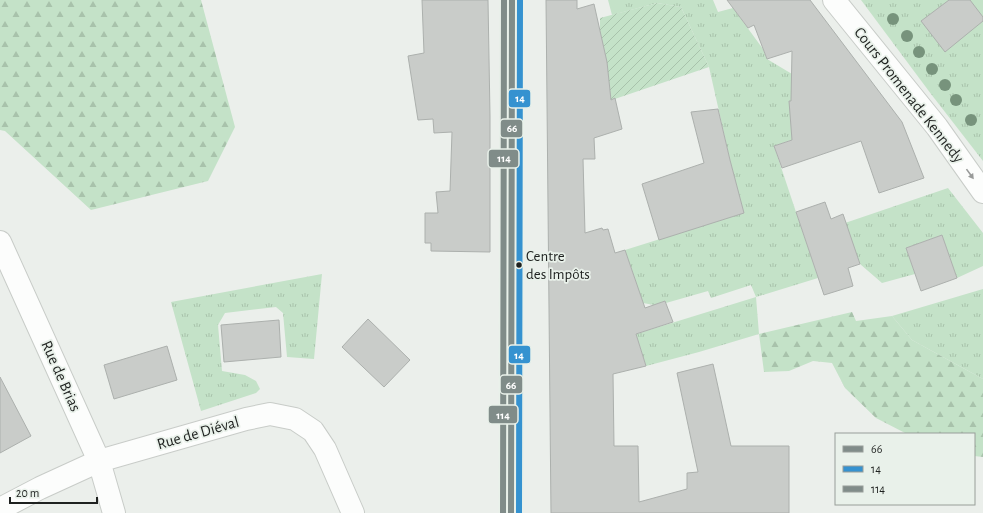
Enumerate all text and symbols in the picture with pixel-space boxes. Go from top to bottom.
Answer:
street label: Cours Promenade Kennedy [850,24,967,167]
line badge: 14 [508,89,531,108]
text: 14 [515,93,525,104]
line badge: 66 [500,119,523,138]
text: 66 [507,123,517,134]
line badge: 114 [488,149,519,168]
text: 114 [497,153,511,164]
one-way arrow [966,169,974,180]
place label: Centre des Impôts [526,249,590,282]
marker: Centre des Impôts [514,260,524,270]
street label: Rue de Brias [38,338,84,414]
line badge: 14 [508,345,531,364]
text: 14 [514,350,524,361]
line badge: 66 [500,375,523,394]
text: 66 [506,380,516,391]
line badge: 114 [488,405,518,424]
text: 114 [496,410,510,421]
street label: Rue de Diéval [155,414,241,452]
legend [835,433,975,505]
text: 66 [871,443,883,455]
text: 14 [871,463,881,475]
scale bar [10,479,97,505]
text: 114 [871,483,885,495]
text: 20 m [16,487,39,499]

